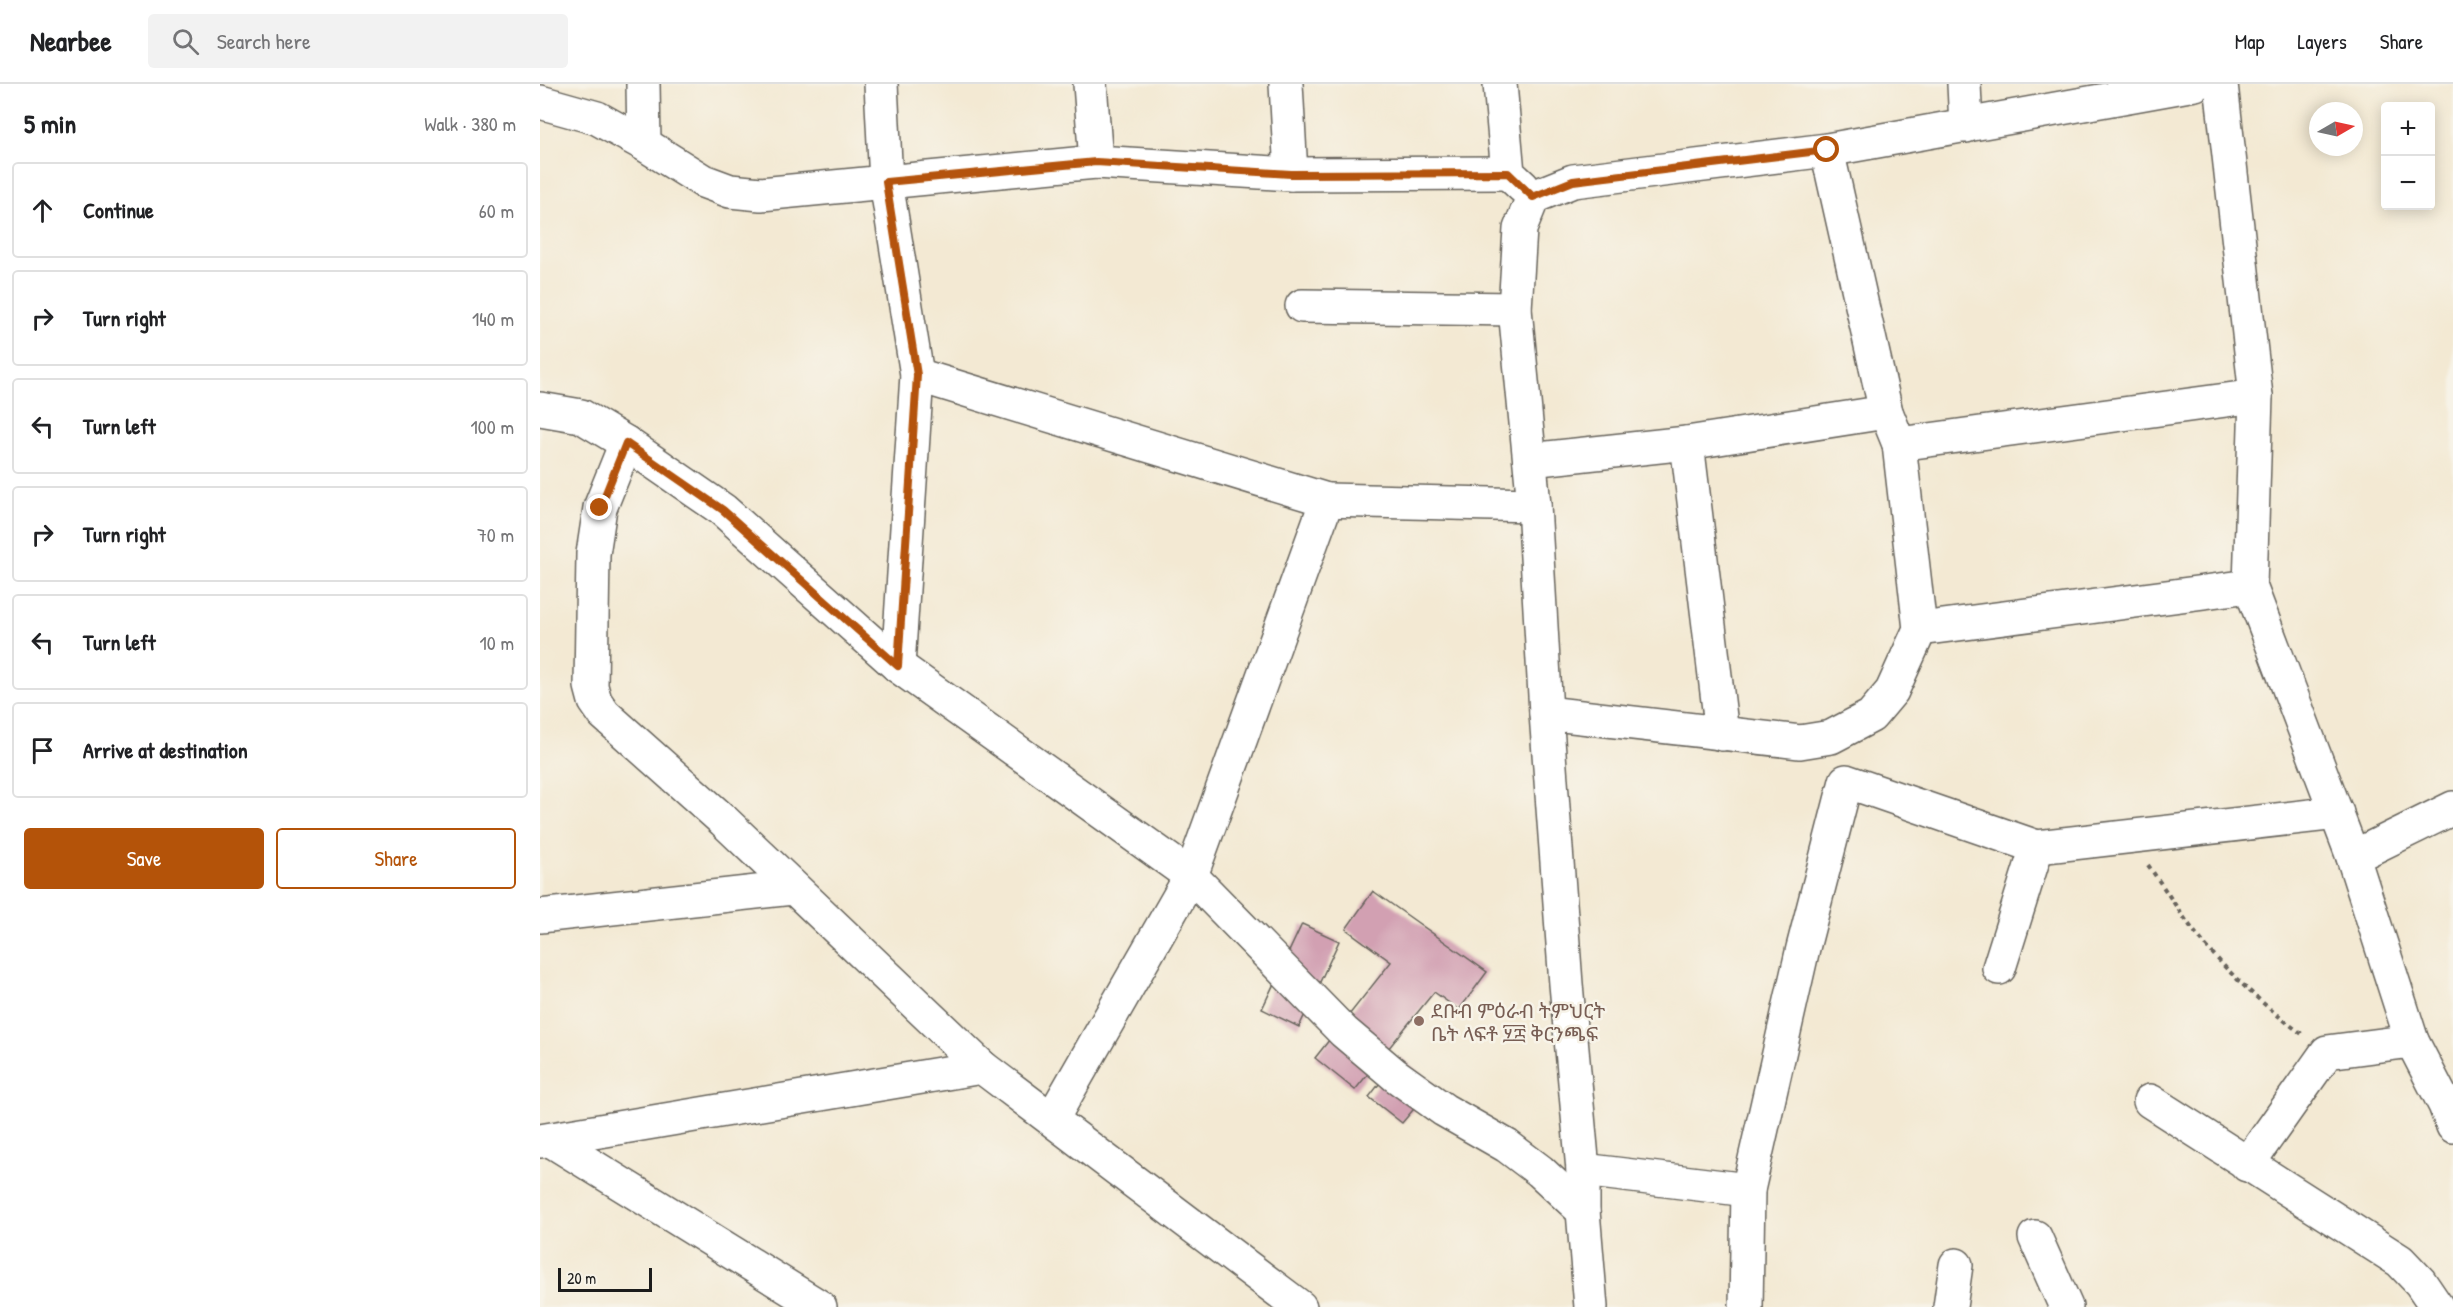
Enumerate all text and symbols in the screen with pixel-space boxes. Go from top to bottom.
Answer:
search box [148,14,568,68]
text: Nearbee [30,22,112,60]
icon: search [169,25,202,58]
text: Search here [217,26,311,56]
text: Map [2235,27,2264,56]
text: Layers [2297,27,2347,56]
text: Share [2380,27,2423,56]
north arrow [2309,102,2363,156]
map controls [2381,102,2435,210]
button: + [2381,102,2435,156]
text: 5 min [24,106,76,141]
text: Walk · 380 m [424,110,516,137]
route start [1813,136,1839,162]
button: − [2381,156,2435,210]
icon: ahead [26,194,59,227]
text: Continue [83,195,154,225]
text: 60 m [479,197,514,224]
icon: right [26,302,59,335]
text: Turn right [83,303,166,333]
text: 140 m [472,305,514,332]
icon: left [26,410,59,443]
text: Turn left [83,411,156,441]
text: 100 m [471,413,514,440]
route end [586,494,612,520]
icon: right [26,518,59,551]
text: Turn right [83,519,166,549]
text: 70 m [477,521,514,548]
icon: left [26,626,59,659]
text: Turn left [83,627,156,657]
text: 10 m [480,629,514,656]
icon: arrive [26,734,59,767]
text: Arrive at destination [83,735,248,765]
button: Save [24,828,264,889]
button: Share [276,828,516,889]
place label: ደቡብ ምዕራብ ትምህርት ቤት ላፍቶ ፶፰ ቅርንጫፍ [1431,997,1605,1047]
marker: ደቡብ ምዕራብ ትምህርት ቤት ላፍቶ ፶፰ ቅርንጫፍ [1412,1014,1426,1028]
scale bar [558,1265,652,1292]
text: 20 m [567,1267,596,1289]

